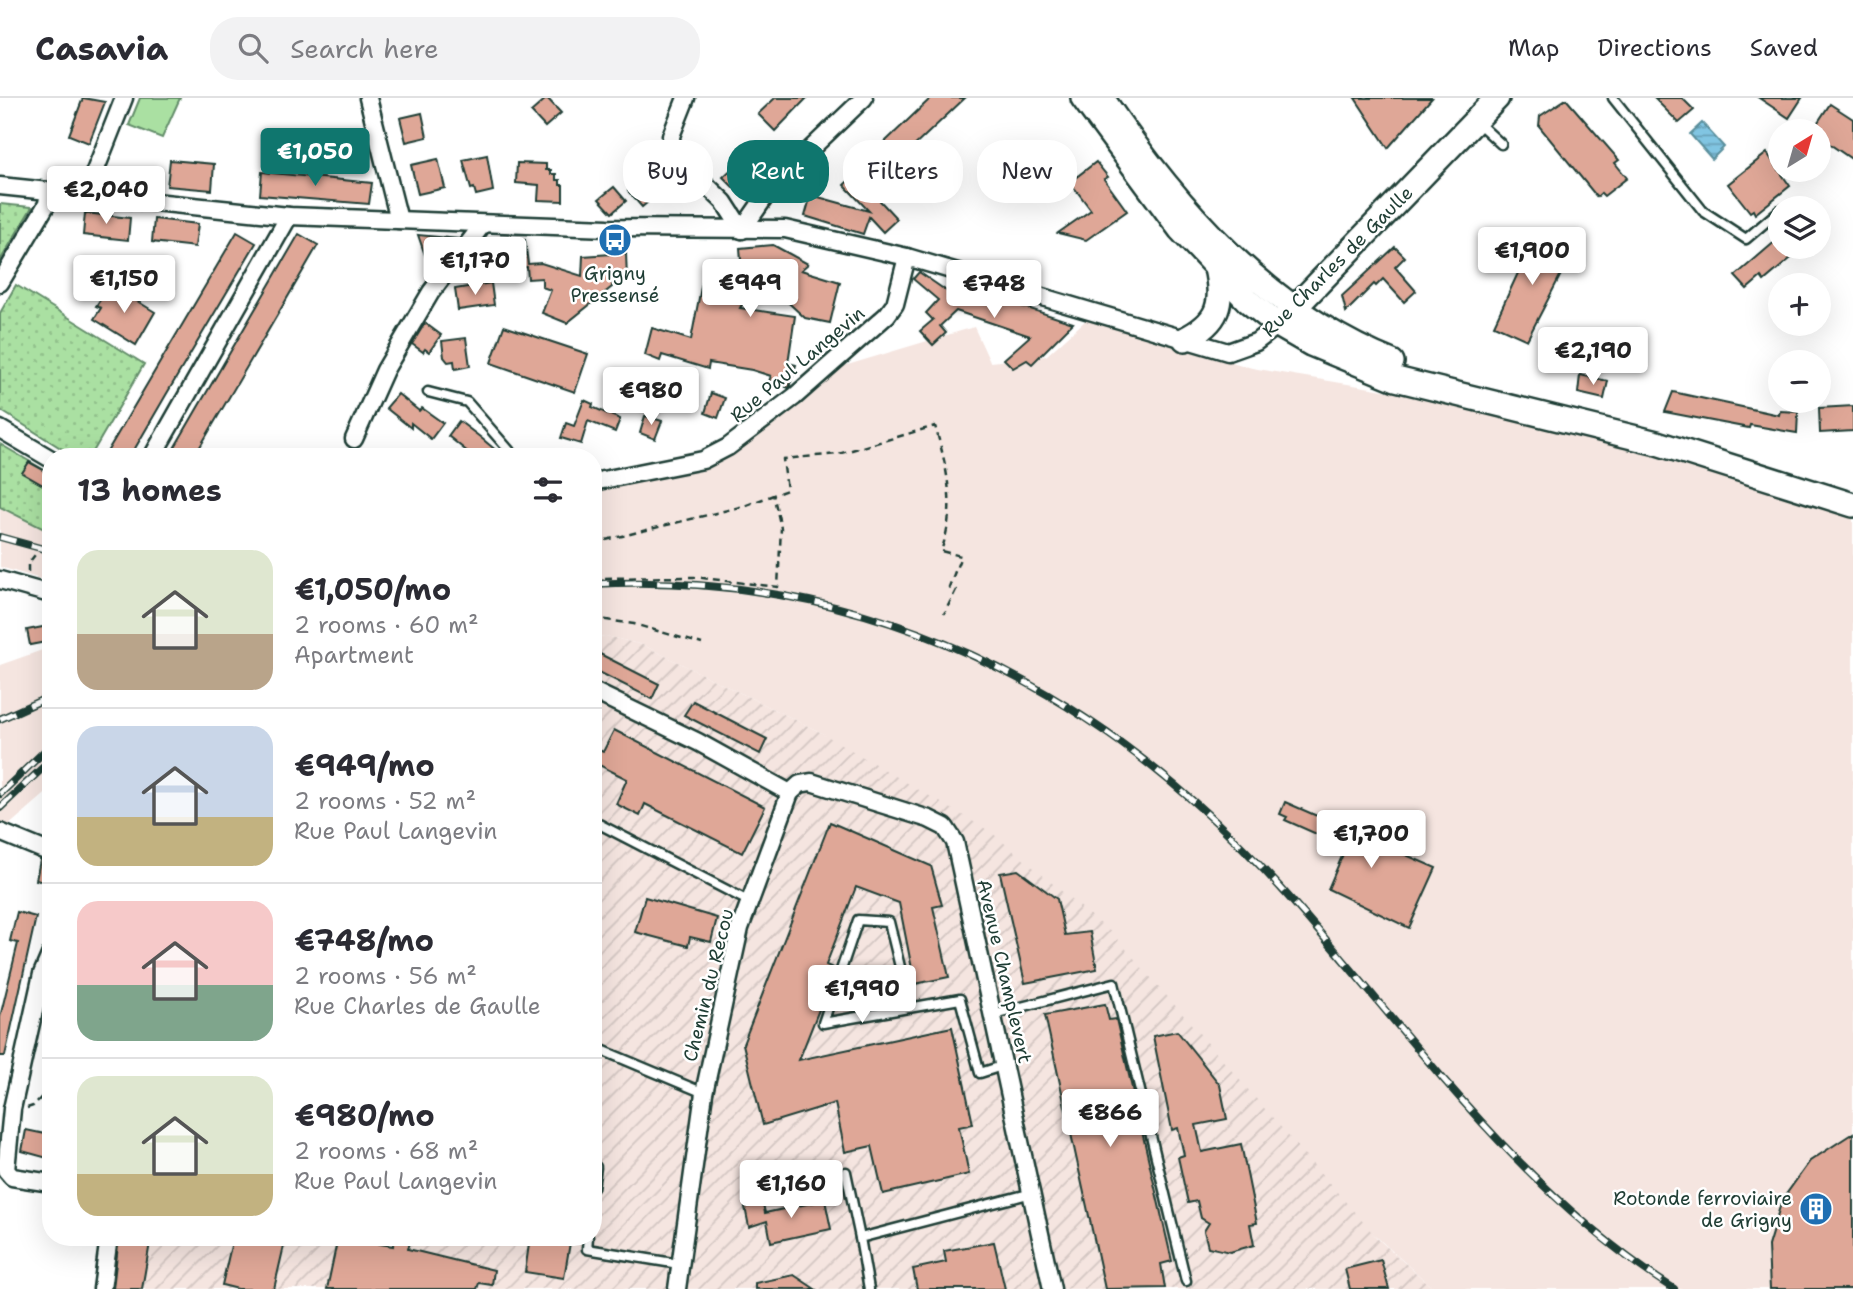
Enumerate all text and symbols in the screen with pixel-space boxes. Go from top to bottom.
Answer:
search box [210,17,700,80]
text: Casavia [35,26,168,71]
icon: search [234,29,272,67]
text: Search here [290,31,439,66]
text: Map [1508,32,1559,64]
text: Directions [1597,32,1712,64]
text: Saved [1750,32,1818,64]
north arrow [1768,119,1830,182]
map controls [1768,119,1831,413]
pin: €1,050 [258,129,372,188]
text: €1,050 [277,136,353,166]
chip: Buy [623,140,713,203]
chip: Rent [727,140,829,203]
chip: Filters [843,140,963,203]
chip: New [977,140,1077,203]
pin: €2,040 [49,166,163,226]
text: €2,040 [63,174,149,204]
street label: Rue Charles de Gaulle [1256,180,1418,342]
button: layers [1768,196,1831,259]
bus stop icon: Grigny Pressensé [596,221,634,259]
pin: €1,900 [1475,228,1589,287]
text: €1,900 [1494,235,1570,265]
pin: €1,170 [418,238,532,297]
text: €1,170 [440,245,510,275]
pin: €1,150 [67,256,181,315]
pin: €949 [709,260,791,319]
pin: €748 [953,260,1035,320]
place label: Grigny Pressensé [570,261,660,308]
text: €1,150 [89,263,159,293]
text: €949 [718,267,782,297]
text: €748 [962,268,1026,298]
button: + [1768,273,1831,336]
street label: Rue Paul Langevin [725,301,870,428]
pin: €2,190 [1536,328,1650,387]
text: €2,190 [1554,335,1632,365]
button: − [1768,350,1831,413]
pin: €980 [610,368,692,427]
text: €980 [619,375,683,405]
text: 13 homes [77,470,222,511]
icon: filters [529,471,567,509]
text: €1,050/mo [294,569,451,610]
icon: home [133,578,217,662]
text: 2 rooms · 60 m² [294,610,479,640]
text: Apartment [294,640,414,670]
text: €949/mo [294,745,435,786]
icon: home [133,754,217,838]
text: 2 rooms · 52 m² [294,786,476,816]
pin: €1,700 [1314,810,1428,870]
text: Rue Paul Langevin [294,816,497,846]
text: €1,700 [1333,818,1409,848]
street label: Avenue Champlevert [971,877,1038,1066]
street label: Chemin du Recou [677,906,740,1064]
text: €748/mo [294,920,434,961]
icon: home [133,929,217,1013]
text: 2 rooms · 56 m² [294,961,477,991]
pin: €1,990 [805,965,919,1025]
text: €1,990 [824,973,900,1003]
text: Rue Charles de Gaulle [294,991,541,1021]
pin: €866 [1069,1090,1151,1149]
text: €980/mo [294,1095,435,1136]
text: €866 [1078,1097,1142,1127]
icon: home [133,1104,217,1188]
text: 2 rooms · 68 m² [294,1136,478,1166]
pin: €1,160 [734,1160,848,1220]
text: Rue Paul Langevin [294,1166,497,1196]
text: €1,160 [756,1168,826,1198]
place label: Rotonde ferroviaire de Grigny [1613,1186,1792,1233]
building icon: Rotonde ferroviaire de Grigny [1797,1190,1835,1228]

